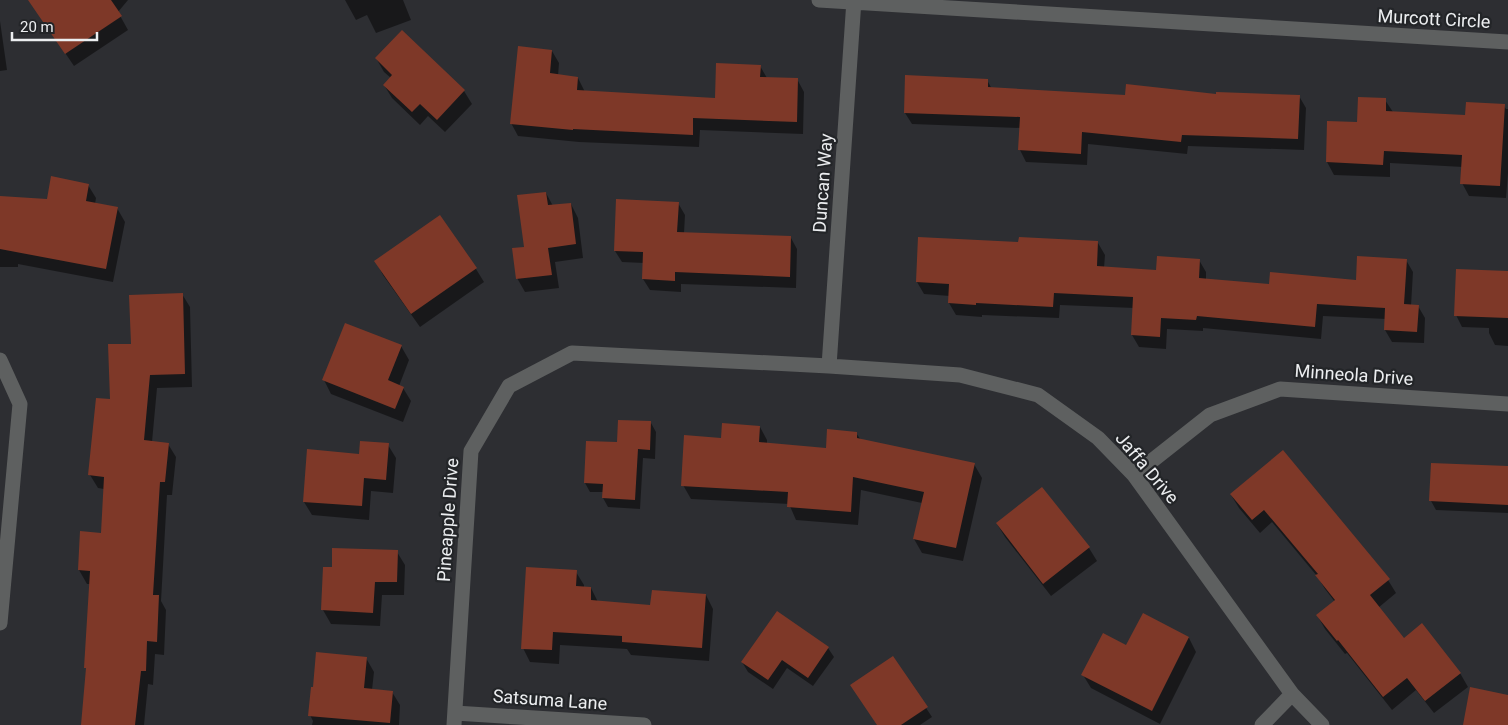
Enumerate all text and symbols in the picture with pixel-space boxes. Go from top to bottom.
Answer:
street label: Murcott Circle [1377,5,1491,32]
scale bar [12,10,98,42]
text: 20 m [20,18,54,36]
street label: Duncan Way [809,132,836,233]
street label: Minneola Drive [1294,360,1414,389]
street label: Jaffa Drive [1111,428,1183,508]
street label: Pineapple Drive [433,457,462,583]
street label: Satsuma Lane [492,685,608,714]

